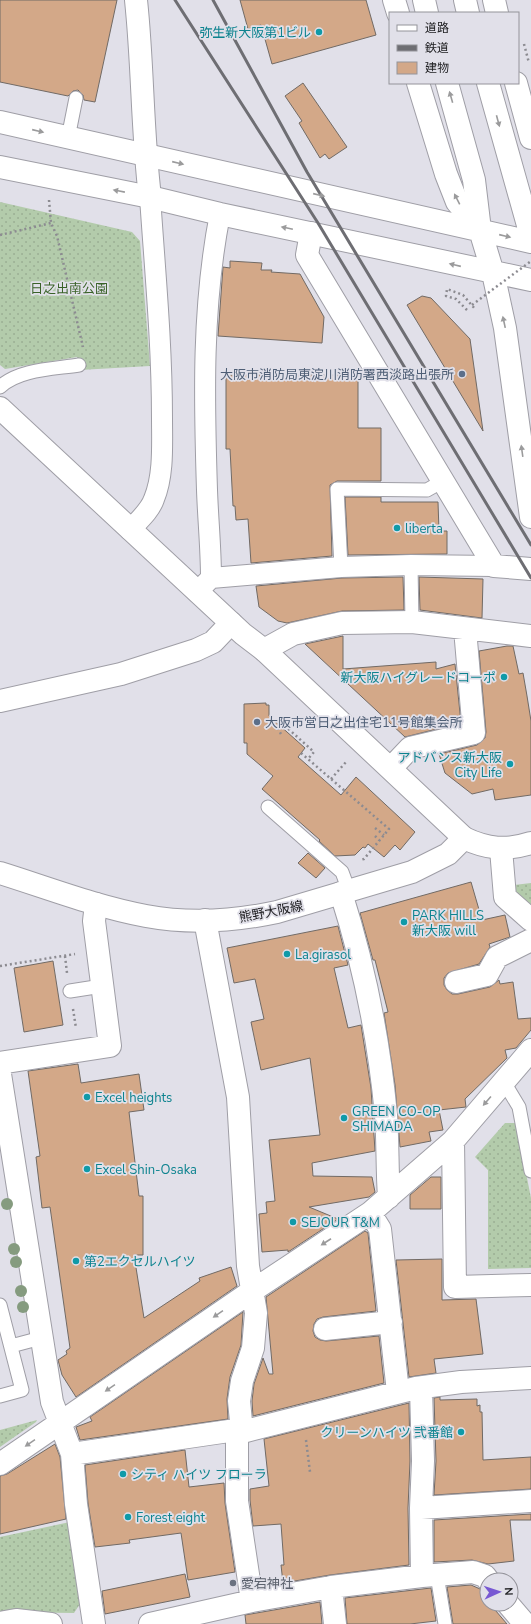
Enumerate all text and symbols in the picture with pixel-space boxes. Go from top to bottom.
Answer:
legend [389,12,519,84]
text: 道路 [425,20,449,36]
place label: 弥生新大阪第1ビル [199,24,311,42]
marker: 弥生新大阪第1ビル [314,27,324,37]
text: 鉄道 [425,40,449,56]
text: 建物 [425,60,449,76]
one-way arrow [448,90,454,102]
one-way arrow [495,115,501,127]
one-way arrow [32,128,44,134]
one-way arrow [172,161,184,167]
one-way arrow [113,188,125,194]
one-way arrow [313,193,325,199]
one-way arrow [453,193,460,205]
one-way arrow [281,225,293,231]
one-way arrow [499,234,512,240]
one-way arrow [449,262,461,268]
park label: 日之出南公園 [30,280,108,298]
one-way arrow [500,316,506,328]
place label: 大阪市消防局東淀川消防署西淡路出張所 [220,366,454,384]
marker: 大阪市消防局東淀川消防署西淡路出張所 [457,369,467,379]
one-way arrow [519,445,525,457]
place label: liberta [405,520,443,538]
marker: liberta [392,523,402,533]
place label: 新大阪ハイグレードコーポ [341,669,496,687]
marker: 新大阪ハイグレードコーポ [499,672,509,682]
place label: 大阪市営日之出住宅11号館集会所 [265,714,463,732]
marker: 大阪市営日之出住宅11号館集会所 [252,717,262,727]
place label: アドバンス新大阪 City Life [398,749,502,782]
marker: アドバンス新大阪 City Life [505,759,515,769]
street label: 熊野大阪線 [238,897,305,927]
place label: PARK HILLS 新大阪 will [412,907,484,940]
marker: PARK HILLS 新大阪 will [399,917,409,927]
place label: La.girasol [295,946,351,964]
marker: La.girasol [282,949,292,959]
place label: Excel heights [95,1089,172,1107]
marker: Excel heights [82,1092,92,1102]
one-way arrow [483,1096,492,1106]
place label: GREEN CO-OP SHIMADA [352,1103,440,1136]
marker: GREEN CO-OP SHIMADA [339,1113,349,1123]
place label: Excel Shin-Osaka [95,1161,197,1179]
marker: Excel Shin-Osaka [82,1164,92,1174]
place label: SEJOUR T&M [301,1214,380,1232]
marker: SEJOUR T&M [288,1217,298,1227]
one-way arrow [320,1238,331,1246]
place label: 第2エクセルハイツ [84,1253,196,1271]
marker: 第2エクセルハイツ [71,1256,81,1266]
one-way arrow [212,1310,223,1318]
one-way arrow [105,1384,116,1392]
place label: クリーンハイツ 弐番館 [321,1424,453,1442]
marker: クリーンハイツ 弐番館 [456,1427,466,1437]
one-way arrow [25,1439,35,1447]
place label: シティ ハイツ フローラ [131,1466,267,1484]
marker: シティ ハイツ フローラ [118,1469,128,1479]
place label: Forest eight [136,1509,206,1527]
marker: Forest eight [123,1512,133,1522]
north arrow [479,1572,519,1612]
place label: 愛宕神社 [241,1575,293,1593]
marker: 愛宕神社 [228,1578,238,1588]
text: N [501,1587,516,1596]

